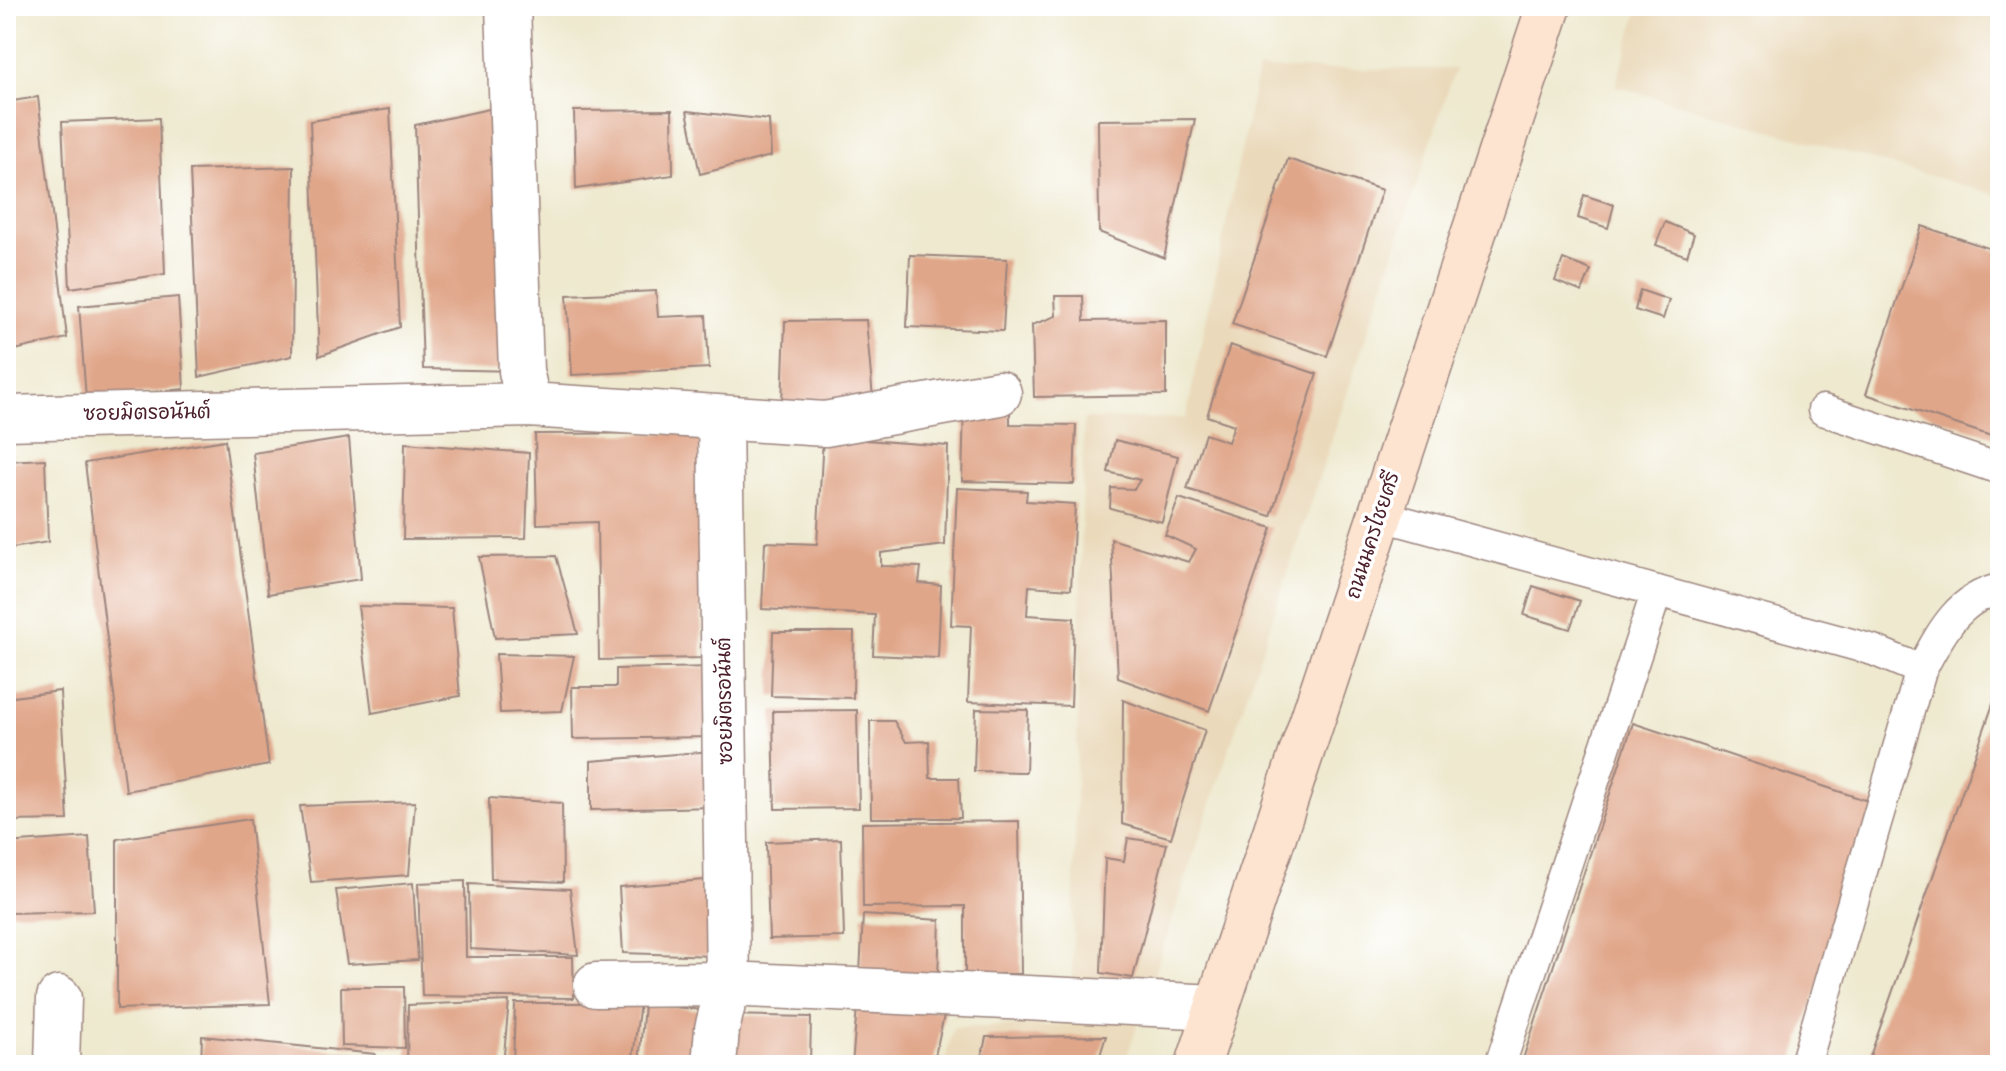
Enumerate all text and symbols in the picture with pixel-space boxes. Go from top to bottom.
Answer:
street label: ซอยมิตรอนันต์ [83,398,211,426]
street label: ถนนนครไชยศรี [1339,468,1405,602]
street label: ซอยมิตรอนันต์ [710,637,738,765]

